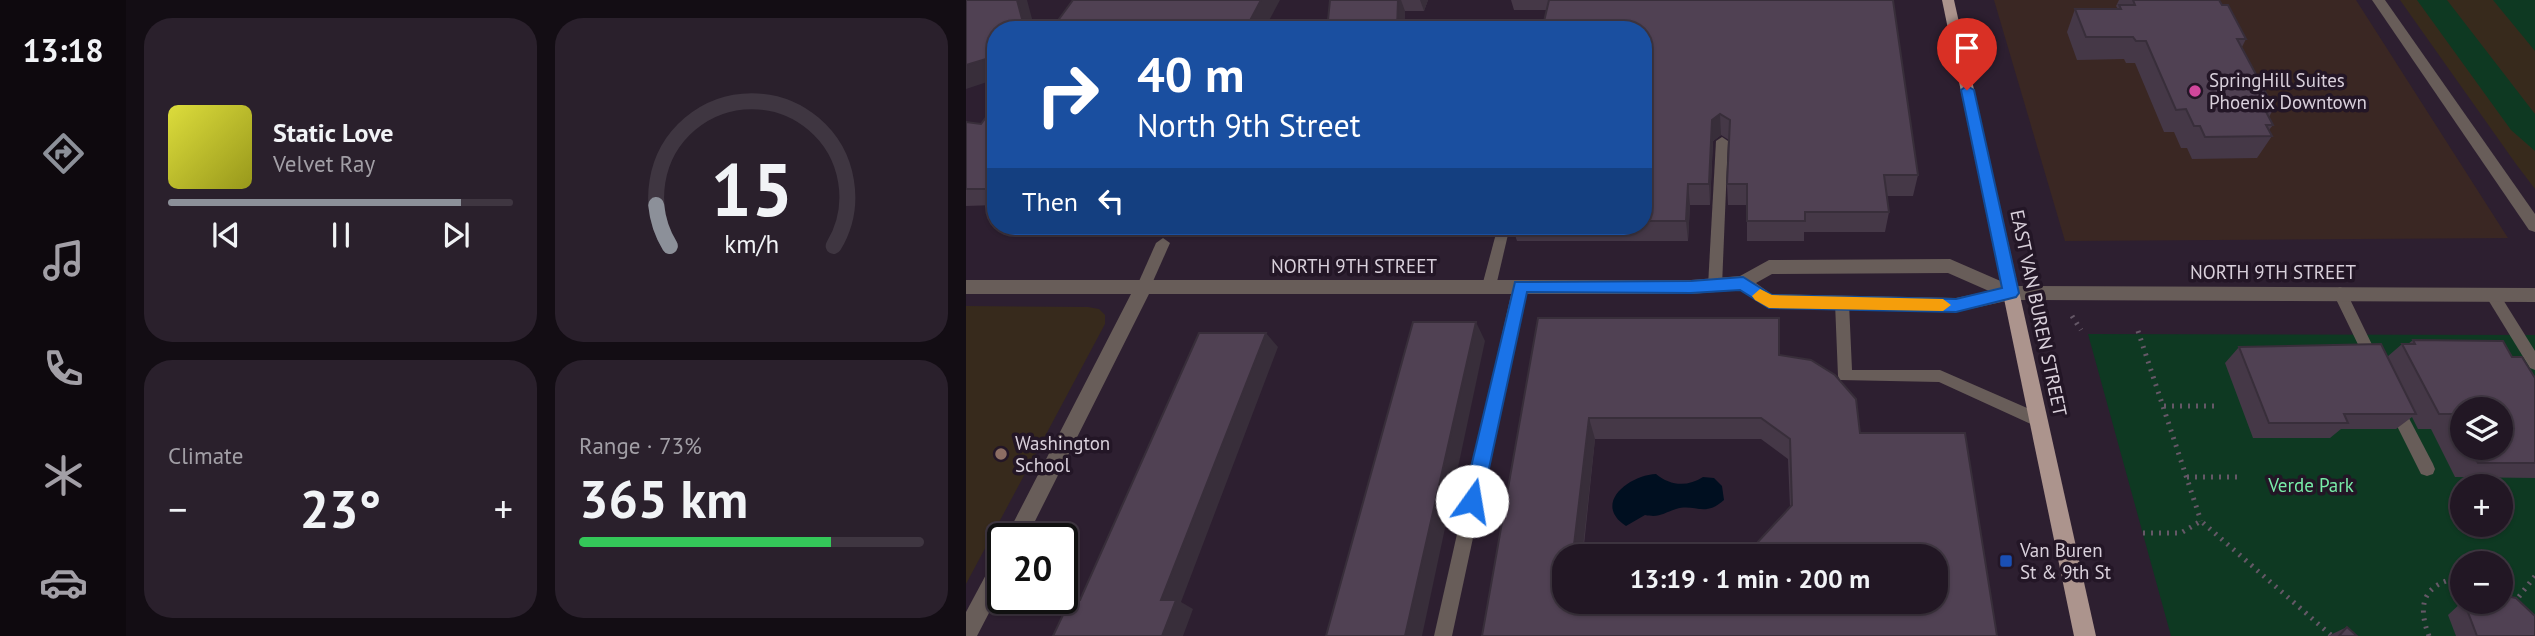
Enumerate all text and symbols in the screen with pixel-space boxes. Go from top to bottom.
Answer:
pin [1937,18,1997,90]
text: 13:18 [22,29,104,71]
icon: arrive [1948,29,1986,67]
text: 40 m [1137,42,1244,106]
icon: right [1022,49,1113,140]
place label: SpringHill Suites Phoenix Downtown [2209,68,2367,114]
marker: SpringHill Suites Phoenix Downtown [2187,83,2203,99]
text: North 9th Street [1137,104,1361,146]
text: Static Love [273,116,394,149]
icon: directions [39,129,88,178]
text: 15 [710,142,793,236]
text: Velvet Ray [273,149,375,178]
icon: left [1092,182,1130,220]
text: Then [1022,185,1078,218]
street label: EAST VAN BUREN STREET [2005,208,2073,419]
icon: previous [207,216,245,254]
icon: pause [322,216,360,254]
icon: next [437,216,475,254]
text: km/h [724,228,779,260]
icon: music [39,236,88,285]
street label: NORTH 9TH STREET [1271,254,1437,278]
street label: NORTH 9TH STREET [2190,260,2356,284]
icon: phone [39,344,88,393]
map controls [2450,397,2513,614]
button: layers [2450,397,2513,460]
text: Range · 73% [579,431,702,460]
place label: Washington School [1015,431,1110,477]
text: Climate [168,441,243,470]
marker: Washington School [993,446,1009,462]
icon: climate [39,451,88,500]
position arrow [1435,464,1509,538]
text: 365 km [579,465,748,532]
park label: Verde Park [2267,473,2354,497]
button: + [2450,474,2513,537]
text: 23° [300,475,381,542]
text: − [168,484,187,533]
text: + [494,484,513,533]
speed limit sign: 20 [987,523,1078,614]
place label: Van Buren St & 9th St [2019,538,2111,584]
button: − [2450,551,2513,614]
marker: Van Buren St & 9th St [1998,553,2014,569]
icon: car [39,558,88,607]
text: 13:19 · 1 min · 200 m [1630,562,1870,595]

